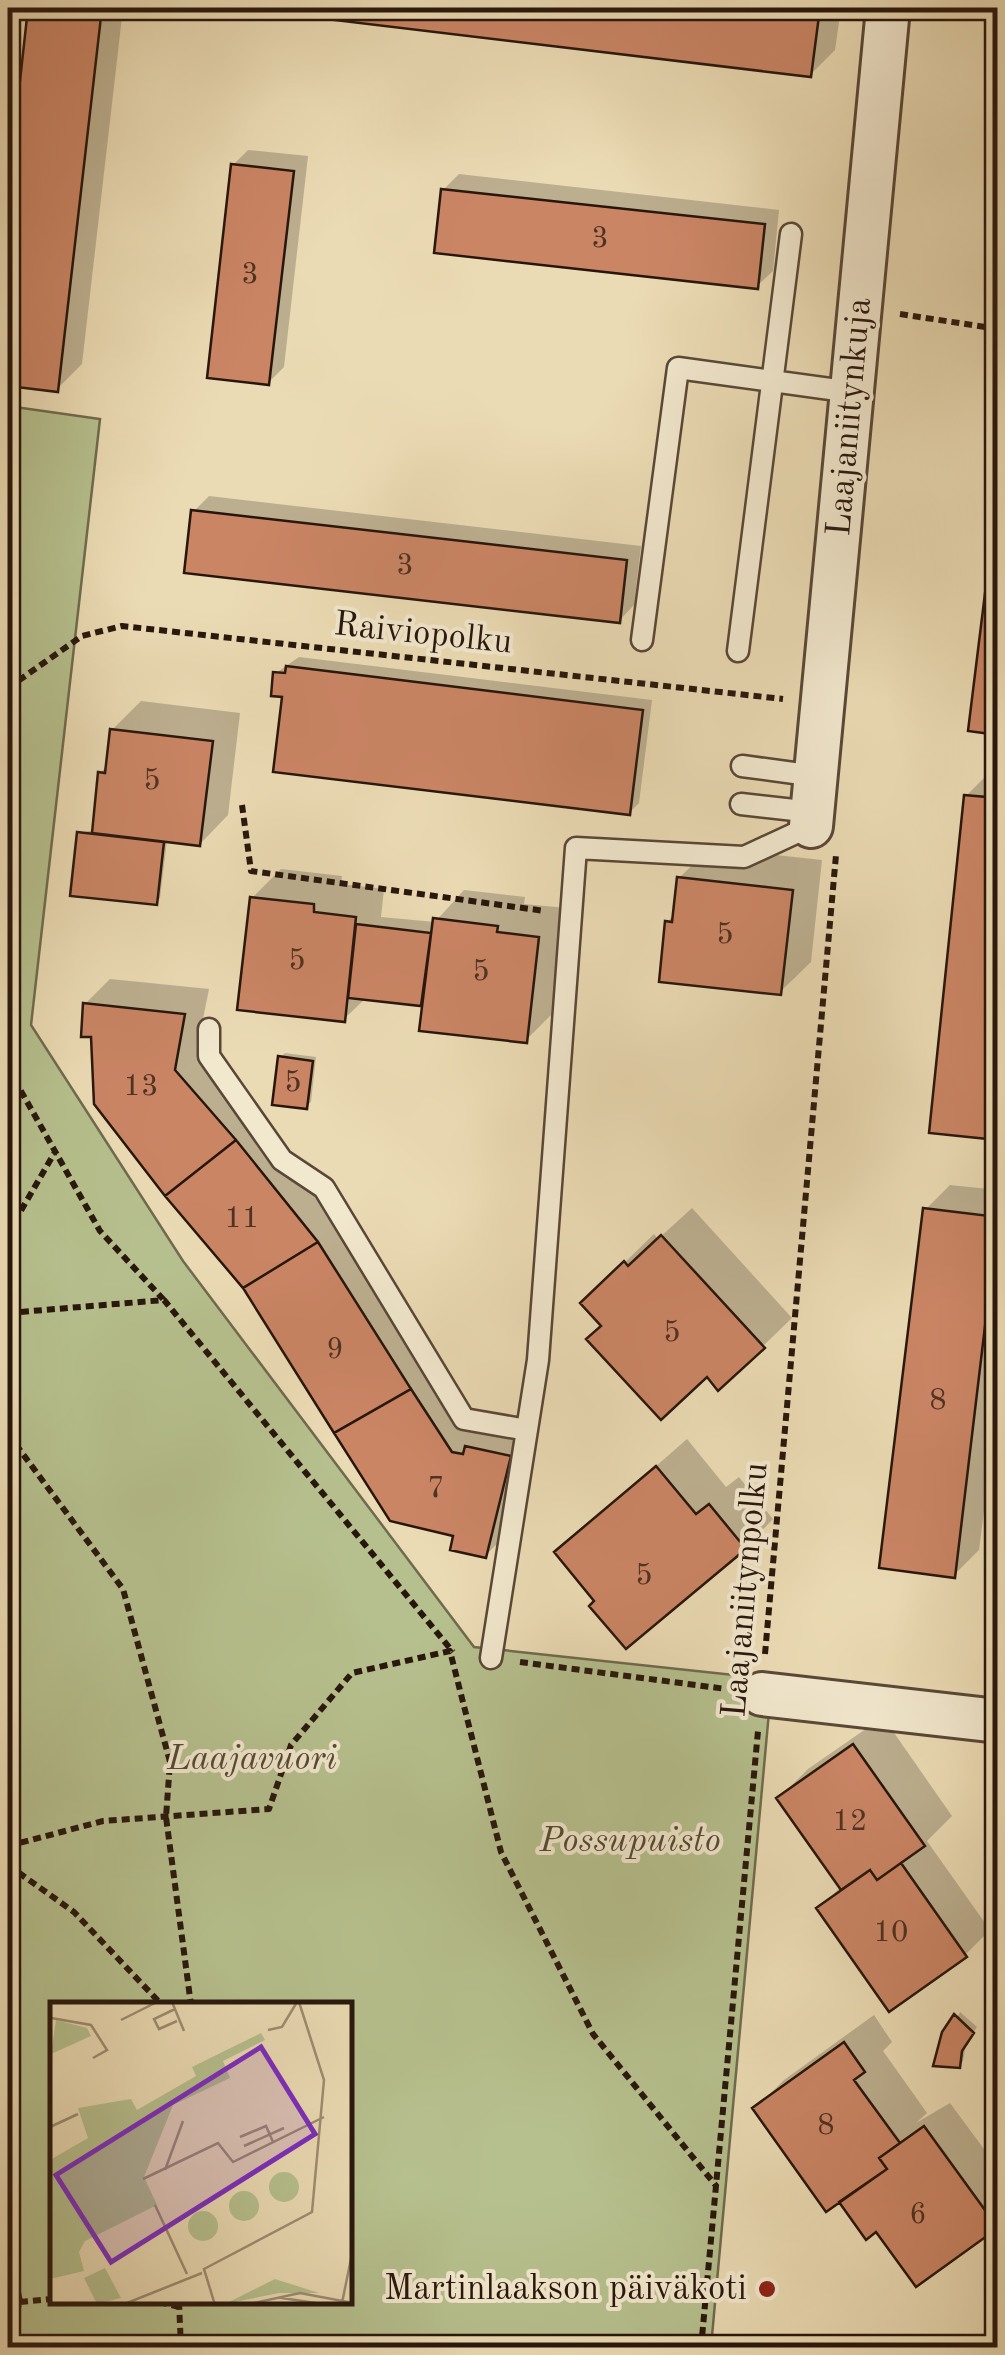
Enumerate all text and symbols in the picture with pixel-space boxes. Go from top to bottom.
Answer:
house number: 3 [591,224,609,254]
house number: 3 [241,260,259,290]
street label: Laajaniitynkuja [822,296,878,538]
house number: 3 [396,551,414,581]
street label: Raiviopolku [332,607,514,661]
house number: 5 [143,766,161,796]
house number: 5 [716,920,734,950]
house number: 5 [288,946,306,976]
house number: 5 [472,957,490,987]
house number: 5 [284,1068,302,1098]
house number: 13 [124,1072,158,1102]
house number: 11 [225,1204,259,1234]
house number: 5 [663,1318,681,1348]
house number: 9 [326,1335,344,1365]
house number: 8 [929,1386,947,1416]
street label: Laajaniitynpolku [717,1461,775,1719]
house number: 7 [427,1474,445,1504]
house number: 5 [635,1561,653,1591]
park label: Laajavuori [166,1742,337,1777]
house number: 12 [833,1807,867,1837]
park label: Possupuisto [538,1824,721,1859]
house number: 10 [874,1918,908,1948]
inset map [50,2002,352,2305]
house number: 8 [817,2111,835,2141]
house number: 6 [909,2200,927,2230]
place label: Martinlaakson päiväkoti [384,2272,747,2307]
marker: Martinlaakson päiväkoti [756,2278,778,2300]

